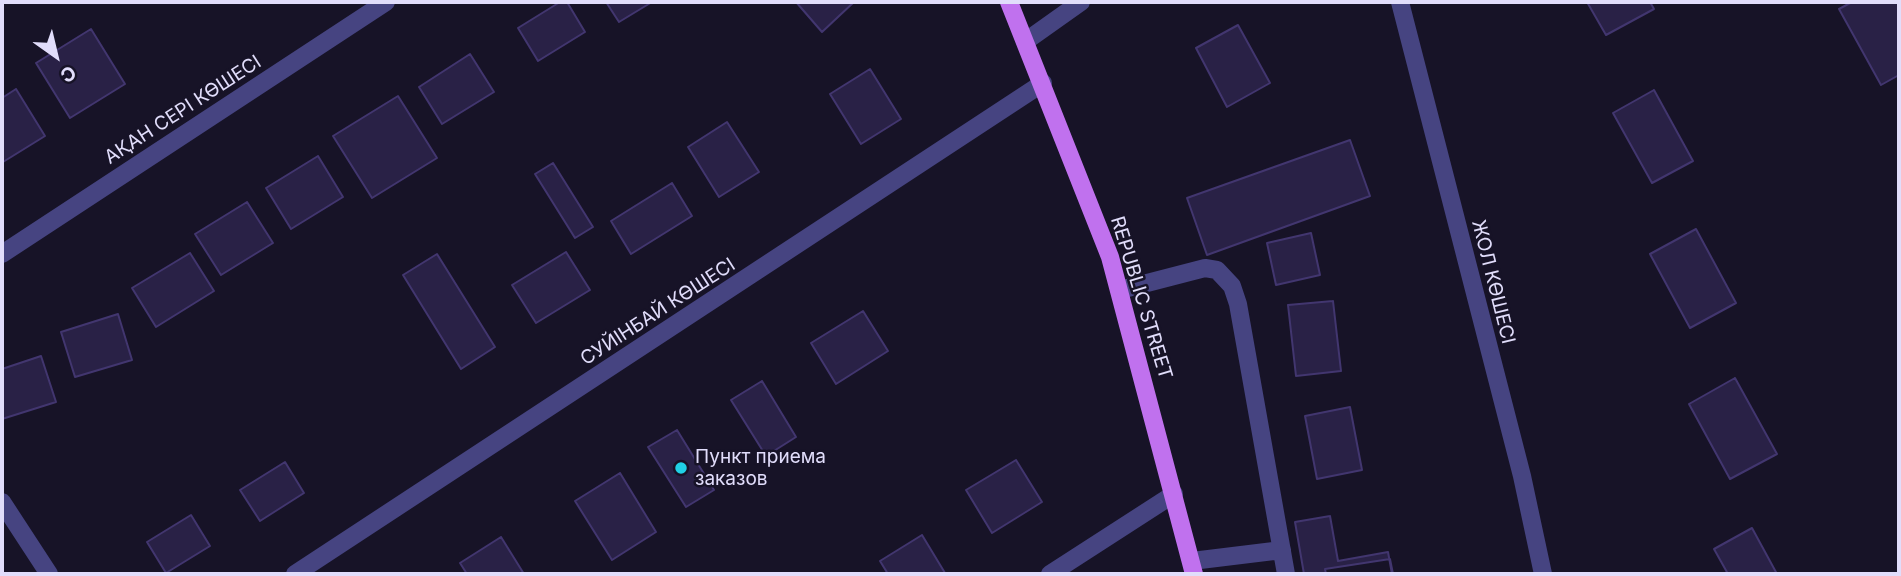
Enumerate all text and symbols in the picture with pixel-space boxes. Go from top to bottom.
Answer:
north arrow [21,21,91,91]
street label: АҚАН СЕРІ КӨШЕСІ [100,51,266,169]
text: С [56,60,80,87]
street label: REPUBLIC STREET [1105,214,1177,382]
street label: ЖОЛ КӨШЕСІ [1467,218,1519,346]
street label: СУЙІНБАЙ КӨШЕСІ [576,254,740,370]
place label: Пункт приема заказов [695,446,826,490]
marker: Пункт приема заказов [673,460,689,476]

